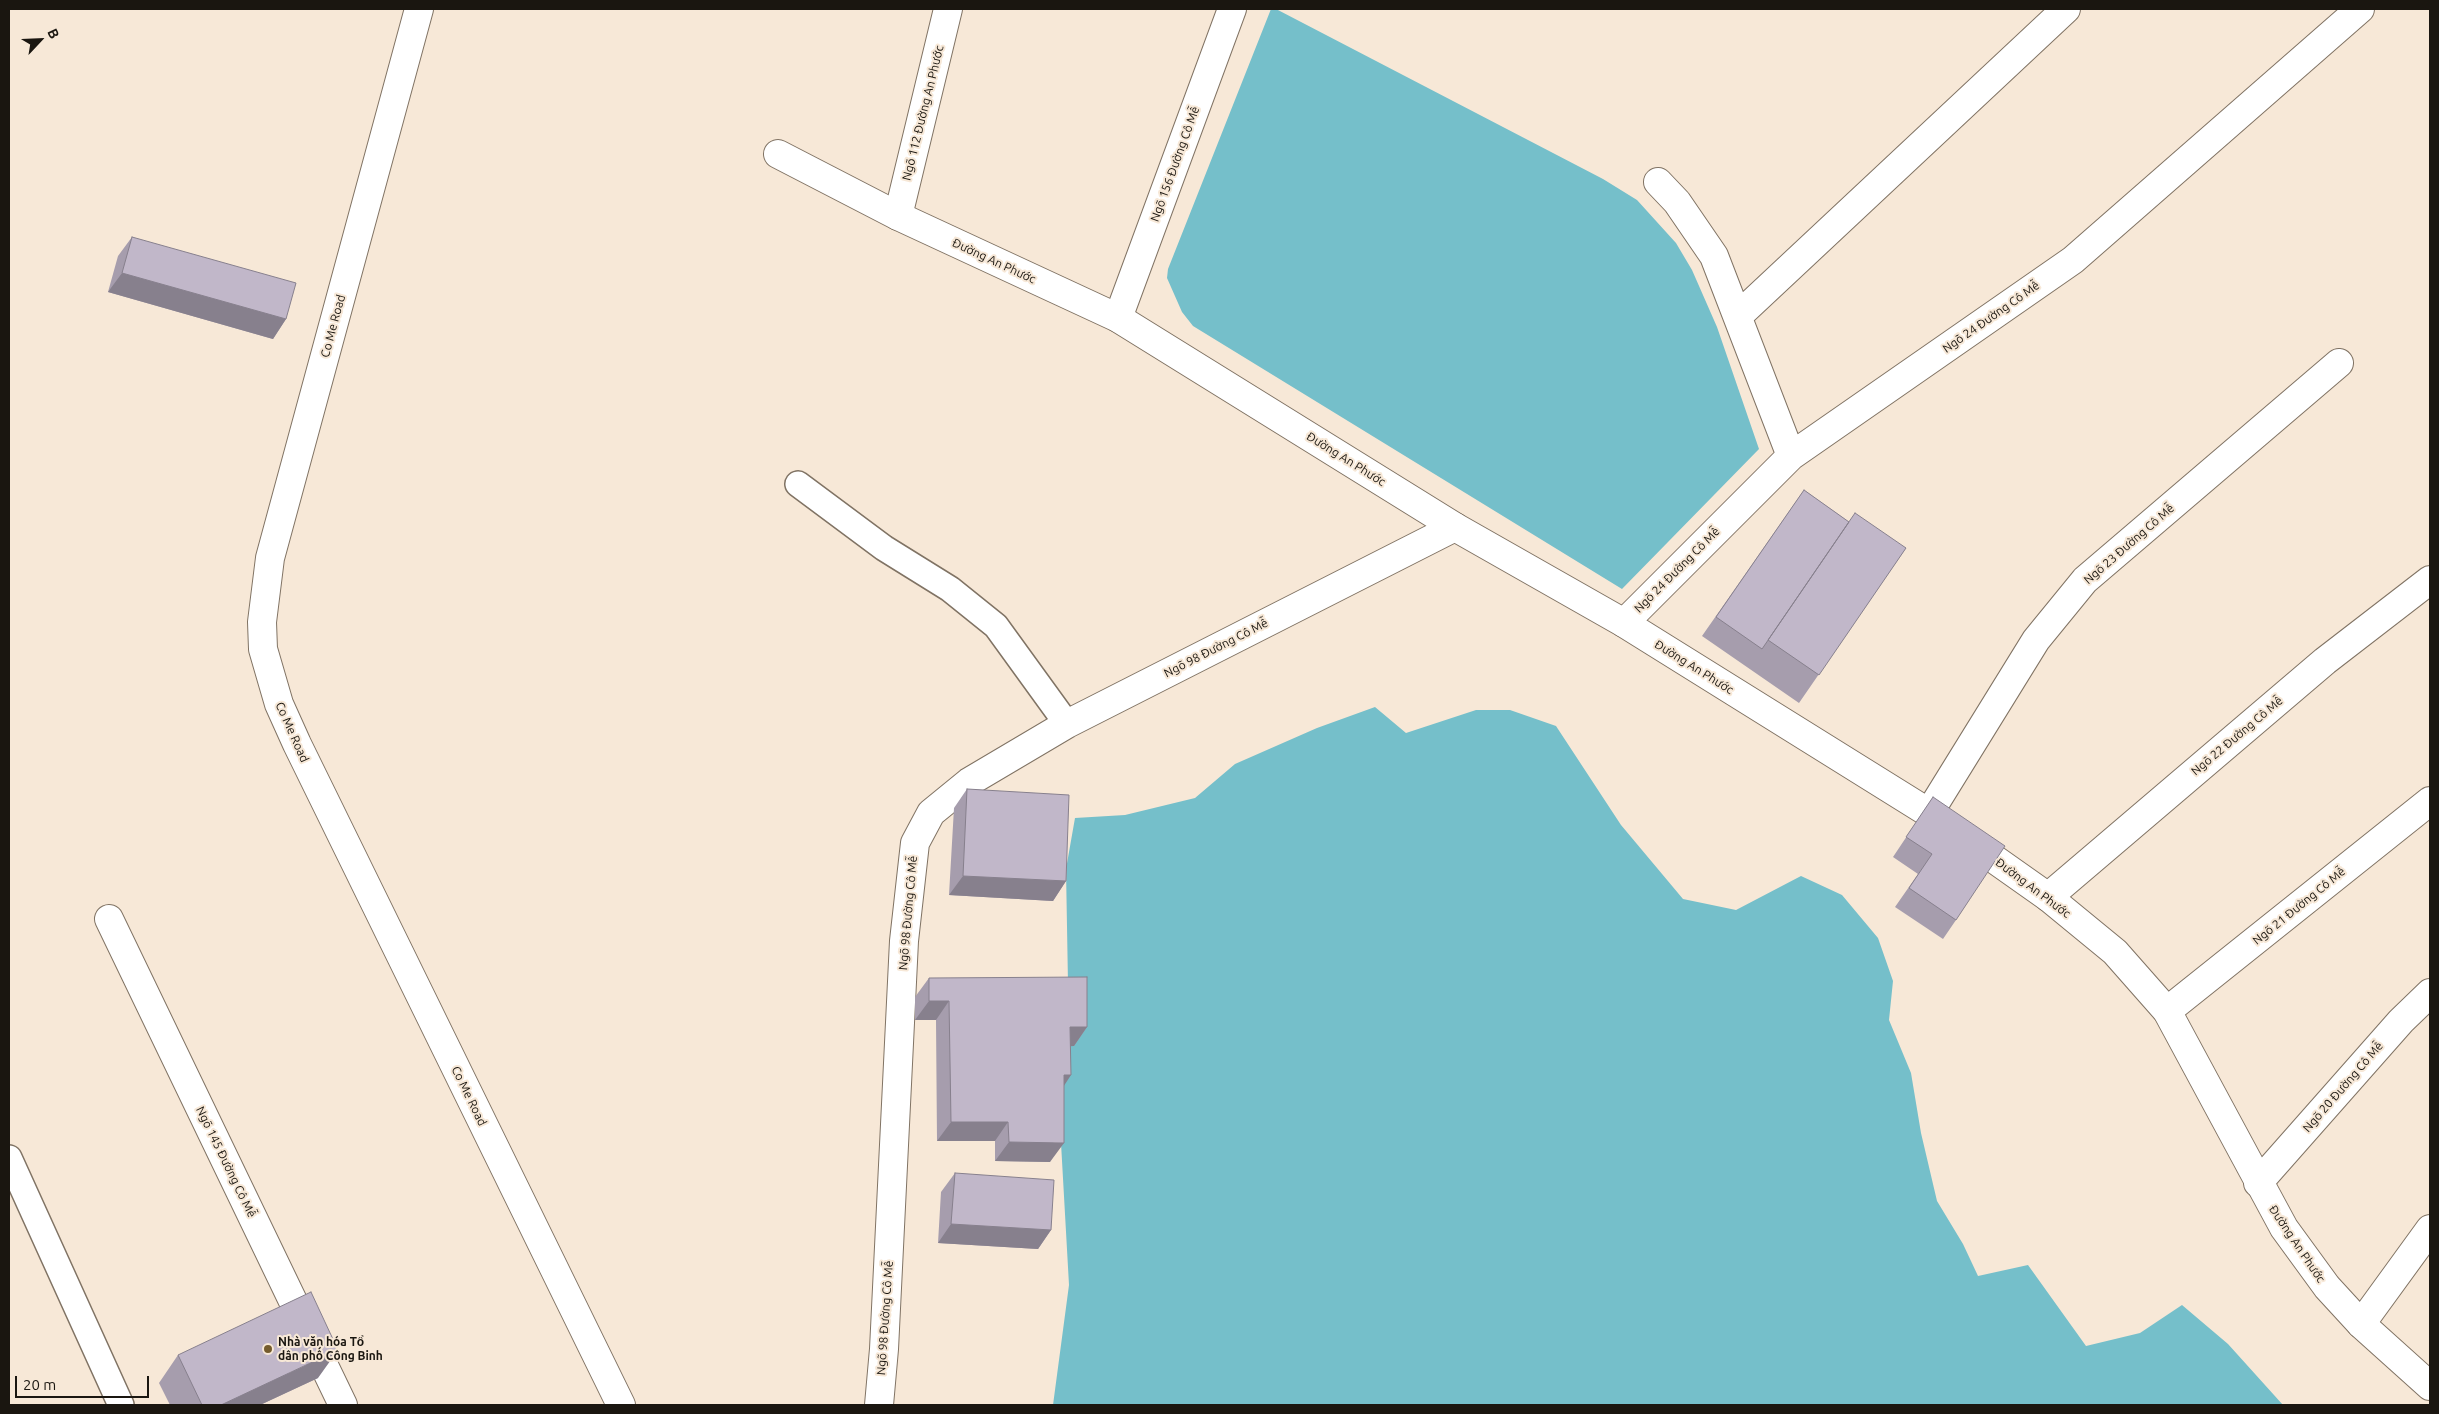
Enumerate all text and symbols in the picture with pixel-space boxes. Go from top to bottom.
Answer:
north arrow [15,15,65,65]
text: B [44,26,63,41]
street label: Ngõ 112 Đường An Phước [899,44,947,182]
street label: Ngõ 156 Đường Cô Mễ [1147,104,1203,224]
street label: Đường An Phước [950,235,1038,287]
street label: Ngõ 24 Đường Cô Mễ [1940,278,2042,356]
street label: Co Me Road [318,293,348,359]
street label: Đường An Phước [1304,429,1388,489]
street label: Ngõ 23 Đường Cô Mễ [2081,501,2177,587]
street label: Ngõ 24 Đường Cô Mễ [1631,524,1723,616]
street label: Ngõ 98 Đường Cô Mễ [1162,615,1270,681]
street label: Đường An Phước [1652,637,1736,697]
street label: Ngõ 22 Đường Cô Mễ [2188,694,2286,778]
street label: Co Me Road [272,700,312,764]
street label: Ngõ 98 Đường Cô Mễ [896,855,920,971]
street label: Đường An Phước [1993,855,2073,921]
street label: Ngõ 21 Đường Cô Mễ [2250,864,2348,948]
street label: Ngõ 20 Đường Cô Mễ [2300,1039,2386,1135]
street label: Co Me Road [448,1064,490,1128]
street label: Ngõ 145 Đường Cô Mễ [193,1104,259,1220]
street label: Đường An Phước [2266,1202,2328,1286]
street label: Ngõ 98 Đường Cô Mễ [874,1260,896,1376]
place label: Nhà văn hóa Tổ dân phố Công Binh [278,1335,383,1363]
marker: Nhà văn hóa Tổ dân phố Công Binh [262,1343,274,1355]
scale bar [18,1366,151,1398]
text: 20 m [23,1376,56,1393]

